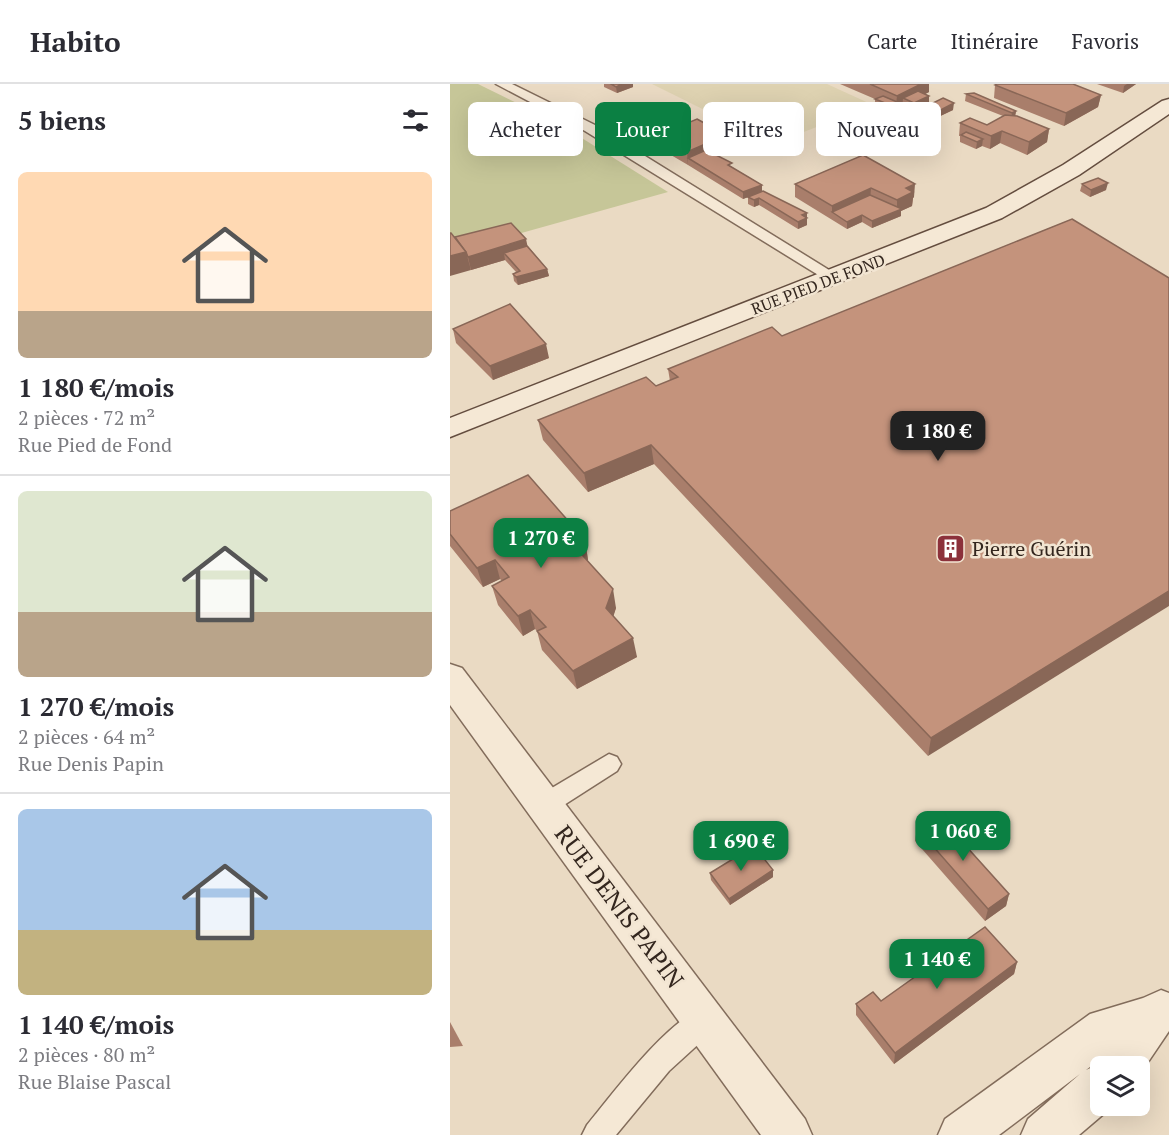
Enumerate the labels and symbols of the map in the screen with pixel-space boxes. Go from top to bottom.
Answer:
street label: RUE PIED DE FOND [748,248,888,320]
pin: 1 180 € [883,411,993,462]
pin: 1 270 € [486,518,596,569]
building icon: Pierre Guérin [935,533,967,565]
place label: Pierre Guérin [972,535,1091,562]
pin: 1 060 € [908,811,1018,862]
street label: RUE DENIS PAPIN [548,818,692,994]
pin: 1 690 € [686,821,796,872]
pin: 1 140 € [882,939,992,990]

